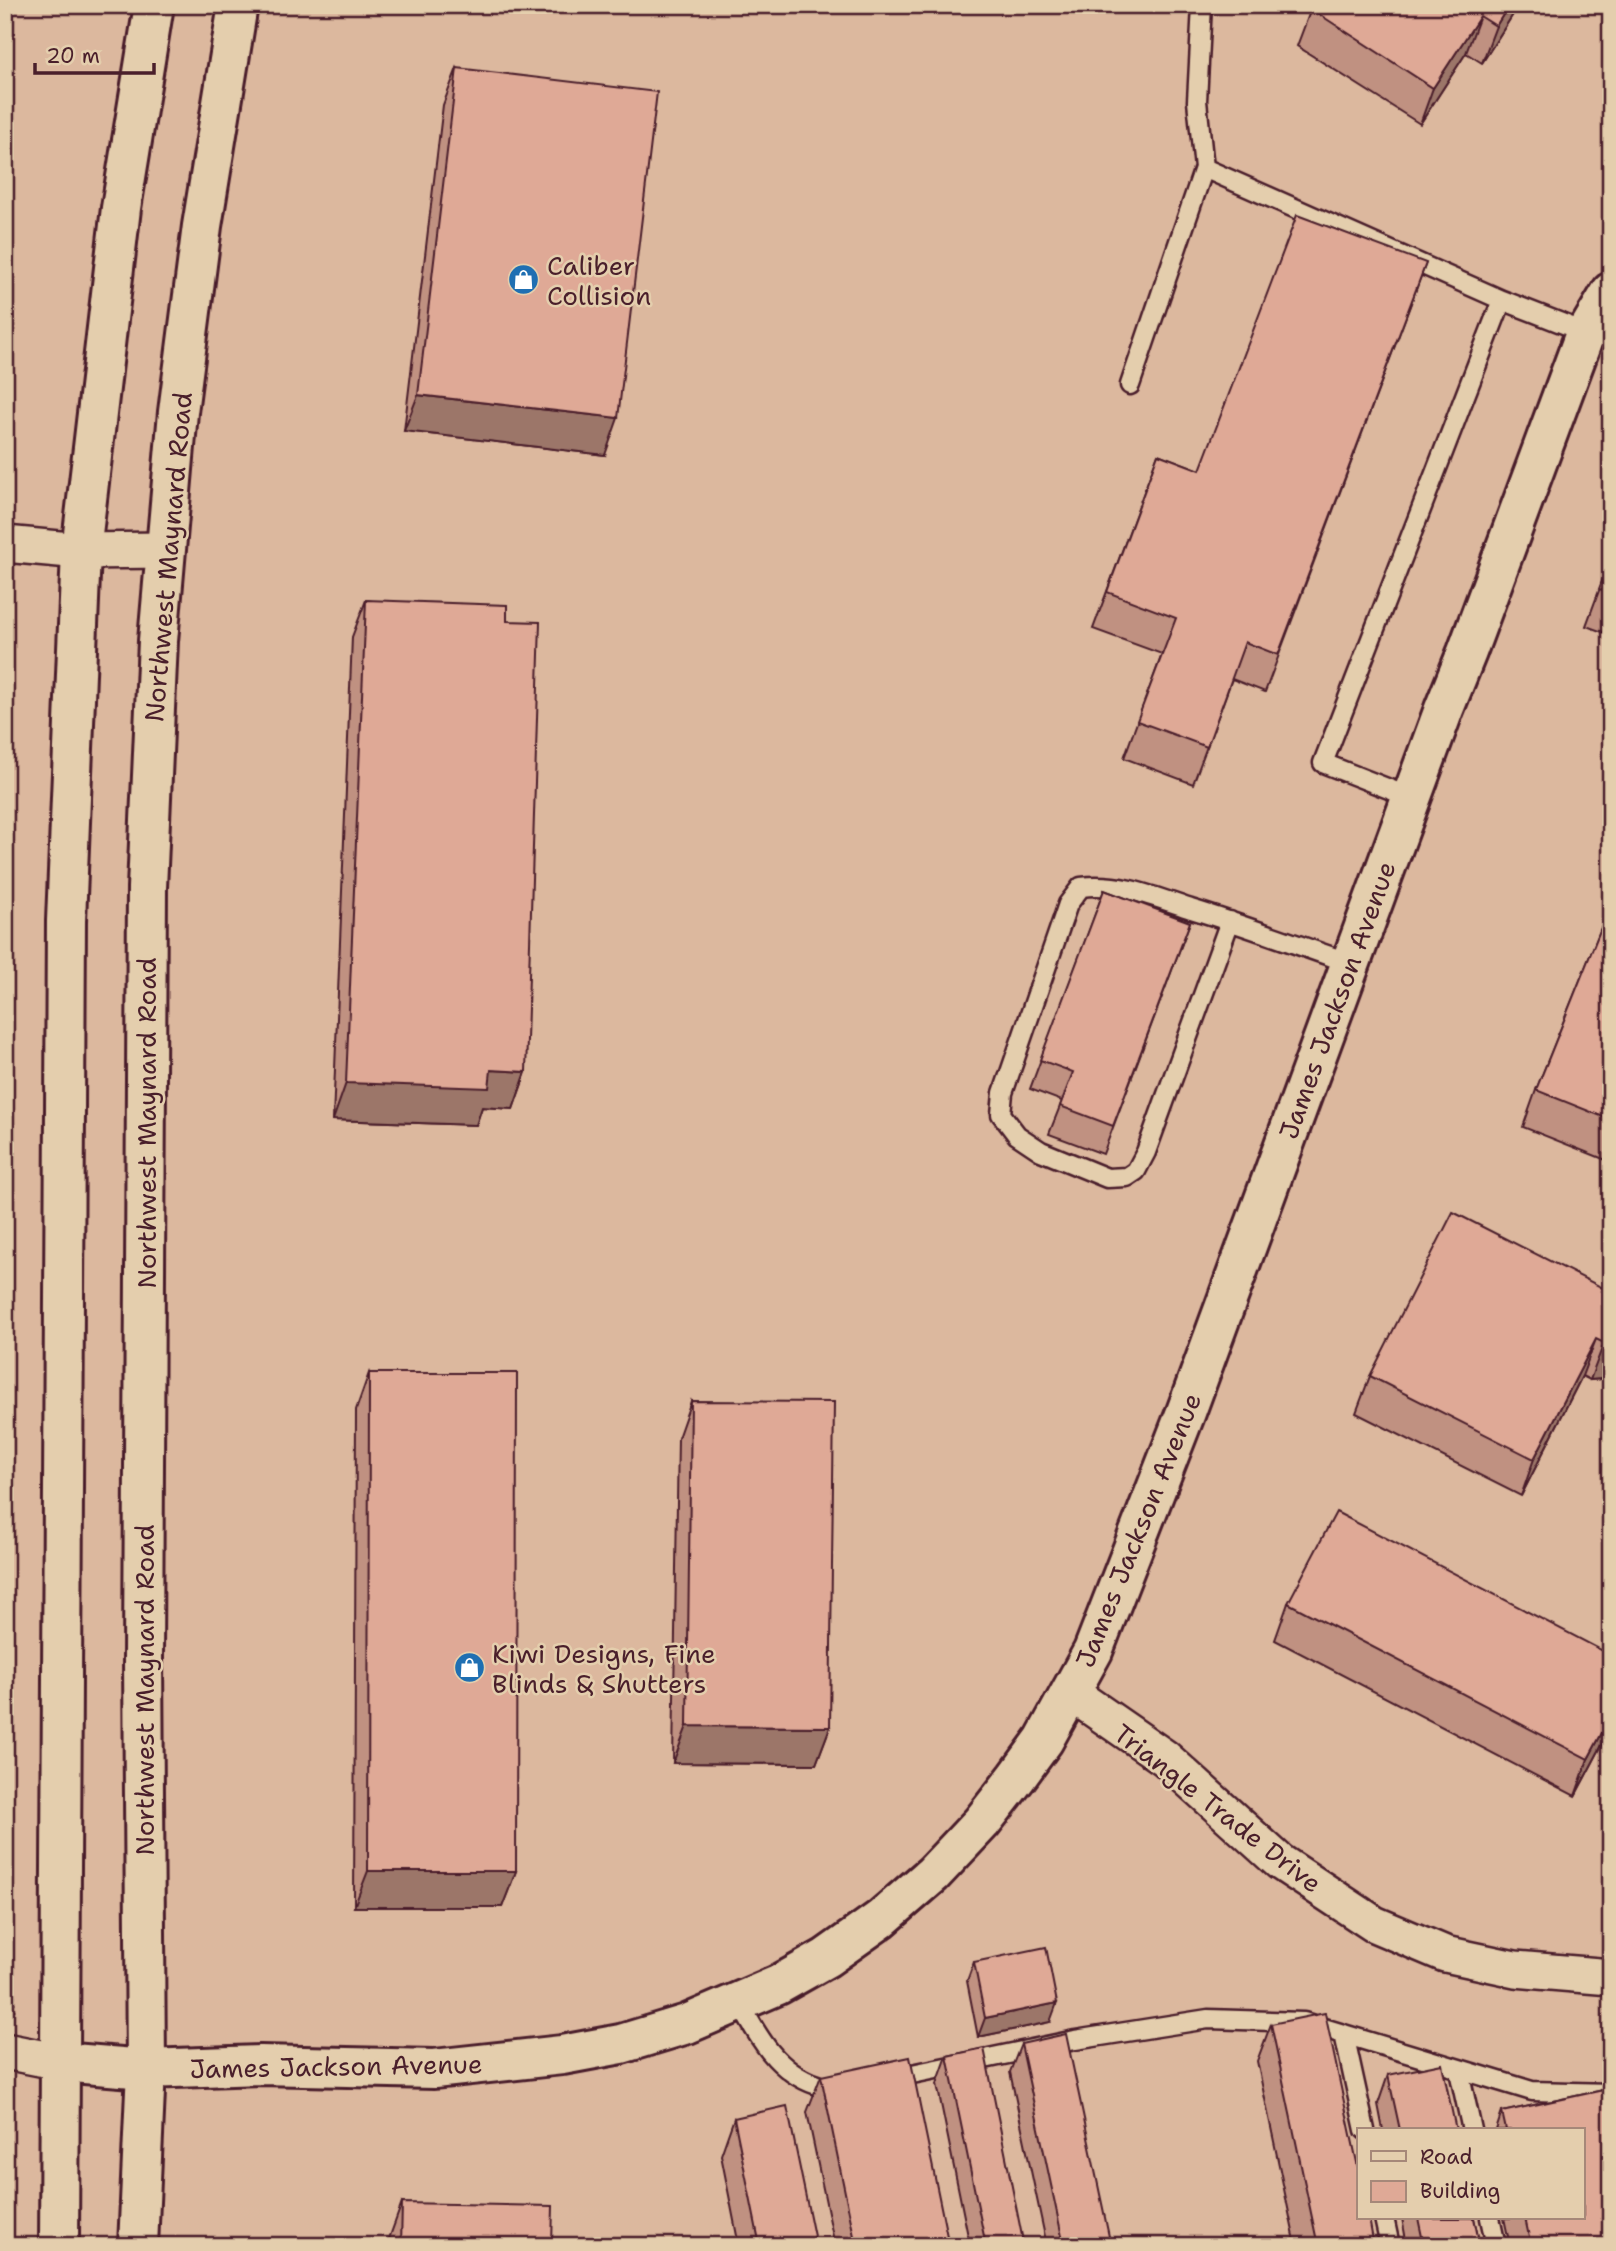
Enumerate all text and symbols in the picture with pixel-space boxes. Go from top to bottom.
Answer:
scale bar [35,32,154,76]
text: 20 m [46,42,100,70]
place label: Caliber Collision [547,248,651,313]
shop icon: Caliber Collision [507,263,541,297]
street label: Northwest Maynard Road [136,390,200,724]
street label: James Jackson Avenue [1270,856,1404,1144]
street label: Northwest Maynard Road [129,957,164,1289]
street label: James Jackson Avenue [1067,1388,1209,1672]
street label: Northwest Maynard Road [127,1524,162,1856]
place label: Kiwi Designs, Fine Blinds & Shutters [492,1636,716,1701]
shop icon: Kiwi Designs, Fine Blinds & Shutters [452,1651,486,1685]
street label: Triangle Trade Drive [1107,1716,1329,1900]
street label: James Jackson Avenue [189,2046,483,2086]
legend [1357,2128,1584,2220]
text: Road [1420,2143,1473,2171]
text: Building [1420,2177,1500,2205]

